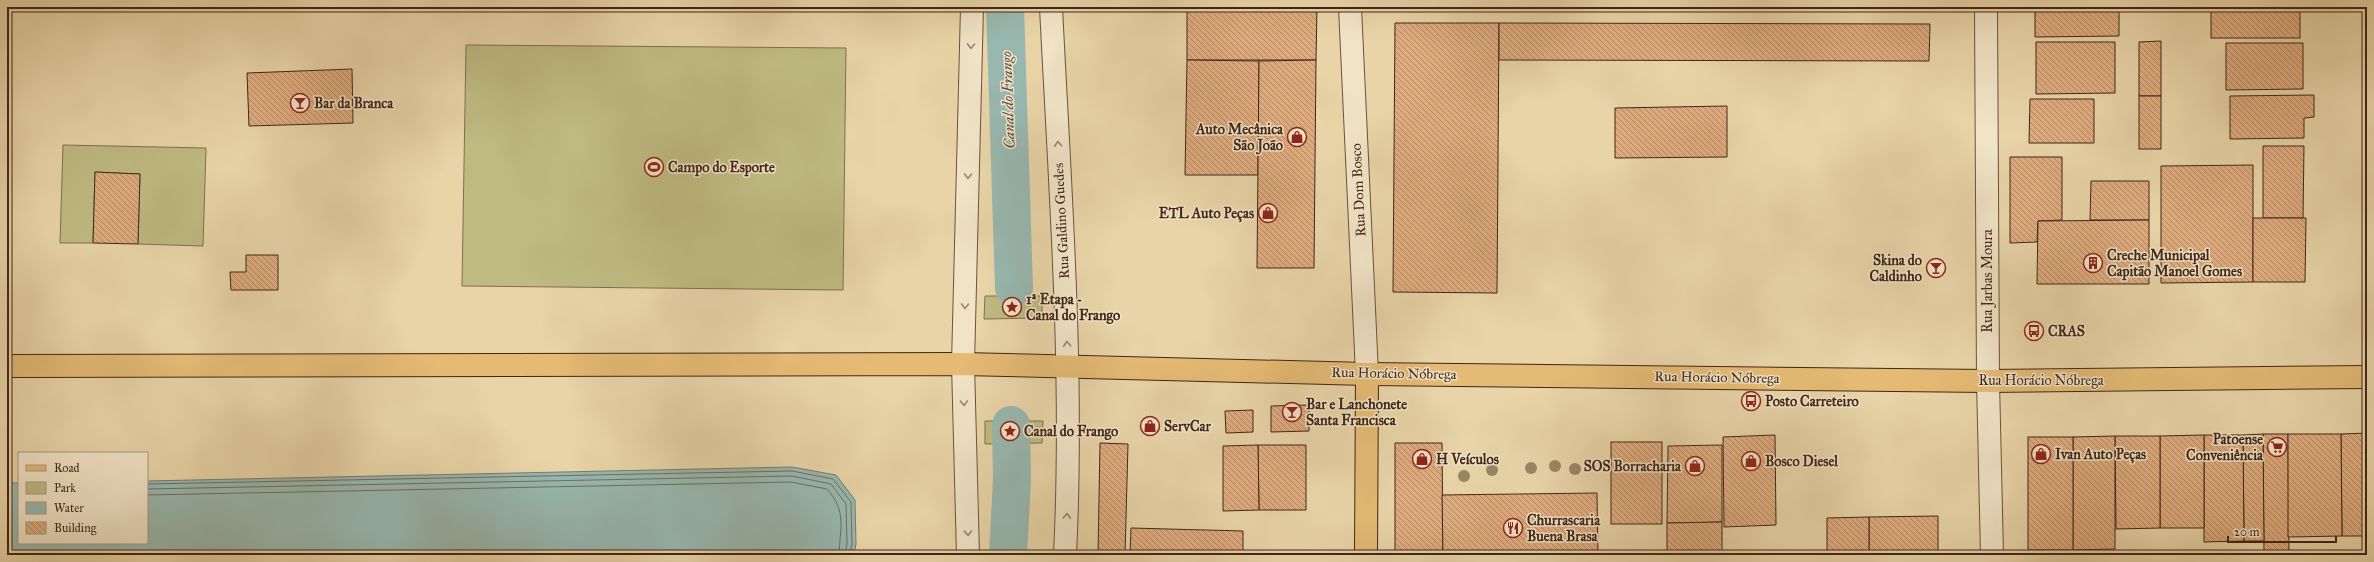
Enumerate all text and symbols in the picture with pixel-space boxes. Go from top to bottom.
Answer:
one-way arrow [967,43,975,49]
water label: Canal do Frango [997,51,1019,149]
bar icon: Bar da Branca [289,92,311,114]
place label: Bar da Branca [314,95,394,112]
place label: Auto Mecânica São João [1195,121,1284,155]
shop icon: Auto Mecânica São João [1286,126,1308,148]
one-way arrow [1053,141,1062,147]
street label: Rua Dom Bosco [1348,143,1369,237]
sports icon: Campo do Esporte [643,156,665,178]
place label: Campo do Esporte [668,159,775,177]
street label: Rua Galdino Guedes [1050,163,1073,279]
one-way arrow [964,173,972,179]
shop icon: ETL Auto Peças [1257,202,1279,224]
place label: ETL Auto Peças [1159,205,1254,223]
street label: Rua Jarbas Moura [1979,229,1997,333]
place label: Creche Municipal Capitão Manoel Gomes [2107,247,2242,281]
place label: Skina do Caldinho [1869,252,1922,285]
building icon: Creche Municipal Capitão Manoel Gomes [2082,252,2104,274]
bar icon: Skina do Caldinho [1925,257,1947,279]
place label: 1ª Etapa - Canal do Frango [1026,291,1120,325]
place icon: 1ª Etapa - Canal do Frango [1001,296,1023,318]
one-way arrow [960,303,969,309]
bus stop icon: CRAS [2023,320,2045,342]
place label: CRAS [2048,323,2085,340]
one-way arrow [1063,341,1071,347]
street label: Rua Horácio Nóbrega [1331,364,1457,383]
street label: Rua Horácio Nóbrega [1654,368,1780,387]
street label: Rua Horácio Nóbrega [1978,372,2104,389]
bus stop icon: Posto Carreteiro [1740,390,1762,412]
place label: Posto Carreteiro [1765,393,1859,410]
place label: Bar e Lanchonete Santa Francisca [1306,396,1407,429]
one-way arrow [960,400,969,406]
bar icon: Bar e Lanchonete Santa Francisca [1281,401,1303,423]
shop icon: ServCar [1139,415,1161,437]
place label: ServCar [1164,418,1212,435]
place icon: Canal do Frango [999,420,1021,442]
place label: Canal do Frango [1024,423,1118,441]
place label: Patoense Conveniência [2186,431,2264,464]
supermarket icon: Patoense Conveniência [2266,436,2288,458]
shop icon: Ivan Auto Peças [2030,443,2052,465]
place label: Ivan Auto Peças [2055,446,2146,464]
shop icon: H Veículos [1411,448,1433,470]
shop icon: Bosco Diesel [1740,450,1762,472]
place label: H Veículos [1436,451,1499,468]
legend [18,452,148,544]
place label: Bosco Diesel [1765,453,1839,470]
shop icon: SOS Borracharia [1684,455,1706,477]
place label: SOS Borracharia [1584,458,1682,475]
text: Road [54,461,80,475]
text: Park [54,481,76,495]
text: Water [54,501,84,515]
place label: Churrascaria Buena Brasa [1527,512,1601,545]
one-way arrow [1062,513,1071,519]
restaurant icon: Churrascaria Buena Brasa [1502,517,1524,539]
scale bar [2228,518,2336,544]
text: Building [54,521,97,536]
text: 20 m [2234,525,2260,539]
one-way arrow [964,530,972,536]

